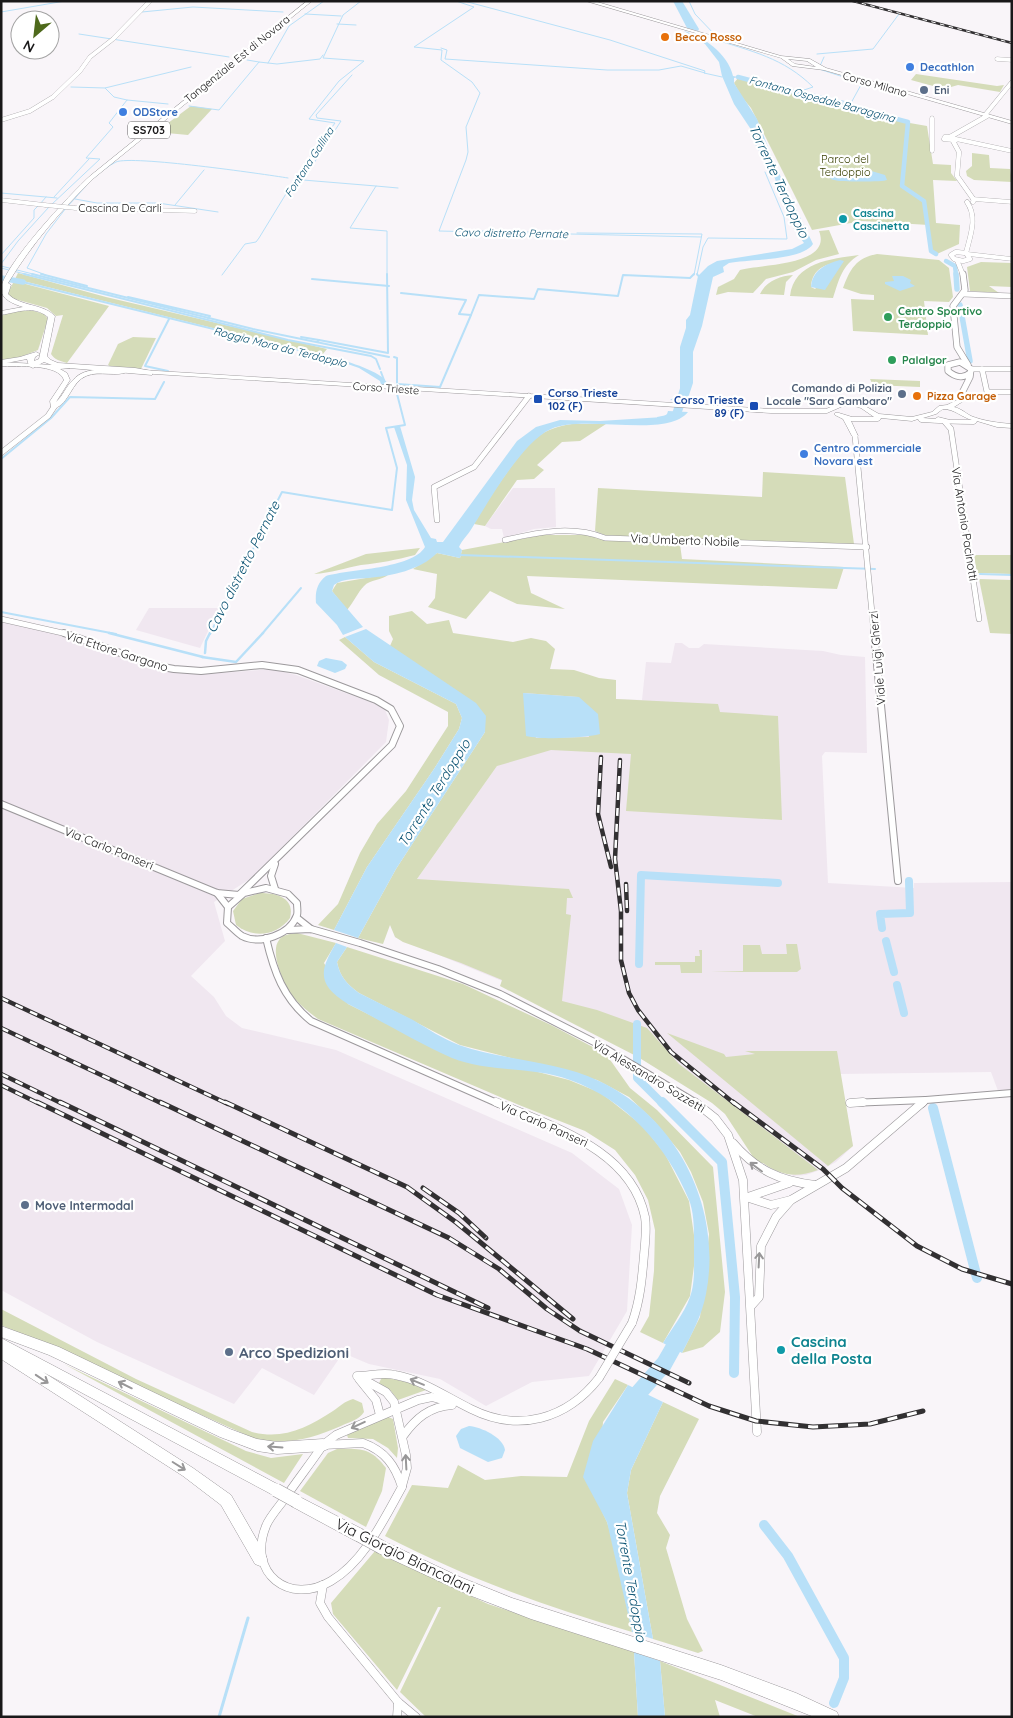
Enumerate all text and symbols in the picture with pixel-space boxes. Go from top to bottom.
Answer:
north arrow [10,10,60,60]
street label: Tangenziale Est di Novara [181,12,293,106]
place label: Becco Rosso [675,30,742,44]
marker: Becco Rosso [659,31,671,43]
text: N [20,36,38,57]
place label: Decathlon [920,60,974,74]
marker: Decathlon [904,61,916,73]
street label: Corso Milano [841,68,909,100]
water label: Fontana Ospedale Baraggina [747,73,898,126]
place label: Eni [934,83,949,97]
marker: Eni [918,84,930,96]
place label: ODStore [133,105,179,119]
marker: ODStore [117,106,129,118]
water label: Torrente Terdoppio [745,121,813,241]
road number: SS703 [128,122,170,138]
water label: Fontana Gallina [281,123,337,200]
park label: Parco del Terdoppio [819,152,871,179]
street label: Cascina De Carli [78,201,162,215]
place label: Cascina Cascinetta [853,206,909,233]
marker: Cascina Cascinetta [837,213,849,225]
water label: Cavo distretto Pernate [454,225,569,241]
place label: Centro Sportivo Terdoppio [898,304,982,331]
marker: Centro Sportivo Terdoppio [882,311,894,323]
water label: Roggia Mora da Terdoppio [212,324,349,371]
place label: PalaIgor [902,353,947,367]
marker: PalaIgor [886,354,898,366]
street label: Corso Trieste [352,379,420,397]
place label: Comando di Polizia Locale "Sara Gambaro" [766,381,892,408]
place label: Corso Trieste 102 (F) [548,386,619,413]
marker: Comando di Polizia Locale "Sara Gambaro" [896,388,908,400]
place label: Pizza Garage [927,389,997,403]
marker: Pizza Garage [911,390,923,402]
marker: Corso Trieste 102 (F) [532,393,544,405]
place label: Corso Trieste 89 (F) [674,393,745,420]
marker: Corso Trieste 89 (F) [748,400,760,412]
place label: Centro commerciale Novara est [814,441,922,468]
marker: Centro commerciale Novara est [798,448,810,460]
street label: Via Antonio Pacinotti [949,466,981,582]
water label: Cavo distretto Pernate [202,497,284,636]
street label: Via Umberto Nobile [630,531,740,549]
street label: Viale Luigi Gherzi [865,610,889,706]
street label: Via Ettore Gargano [64,627,170,675]
water label: Torrente Terdoppio [394,736,475,850]
street label: Via Carlo Panseri [62,823,156,873]
street label: Via Alessandro Sozzetti [590,1036,708,1116]
street label: Via Carlo Panseri [498,1098,590,1150]
one-way arrow [749,1162,763,1172]
place label: Move Intermodal [35,1198,134,1213]
marker: Move Intermodal [19,1199,31,1211]
one-way arrow [755,1253,764,1269]
place label: Cascina della Posta [791,1332,872,1368]
place label: Arco Spedizioni [239,1343,349,1362]
marker: Cascina della Posta [775,1344,787,1356]
marker: Arco Spedizioni [223,1346,235,1358]
one-way arrow [35,1374,49,1384]
one-way arrow [410,1377,425,1387]
one-way arrow [118,1380,133,1390]
one-way arrow [351,1420,366,1430]
one-way arrow [267,1442,283,1452]
one-way arrow [402,1454,411,1470]
one-way arrow [172,1461,186,1471]
street label: Via Giorgio Biancalani [332,1514,478,1598]
water label: Torrente Terdoppio [611,1519,651,1644]

